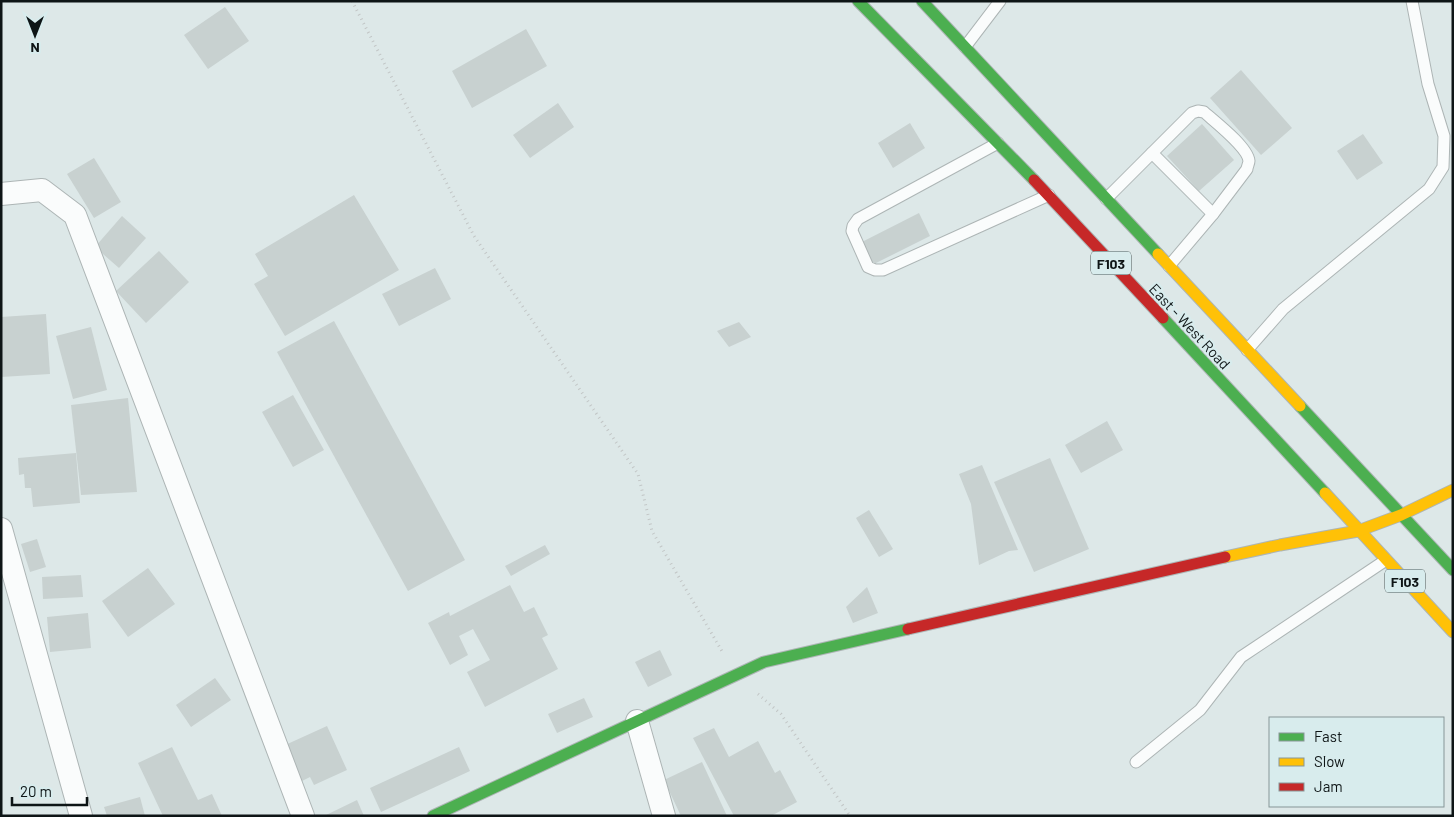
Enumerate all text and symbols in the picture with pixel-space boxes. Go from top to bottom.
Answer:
north arrow [10,10,60,60]
text: N [30,40,40,57]
road number: F103 [1091,252,1131,274]
street label: East - West Road [1146,279,1234,373]
road number: F103 [1385,570,1425,592]
legend [1269,717,1444,807]
text: Fast [1314,727,1342,745]
text: Slow [1314,752,1345,770]
scale bar [12,774,88,806]
text: Jam [1314,777,1343,795]
text: 20 m [20,782,52,800]

